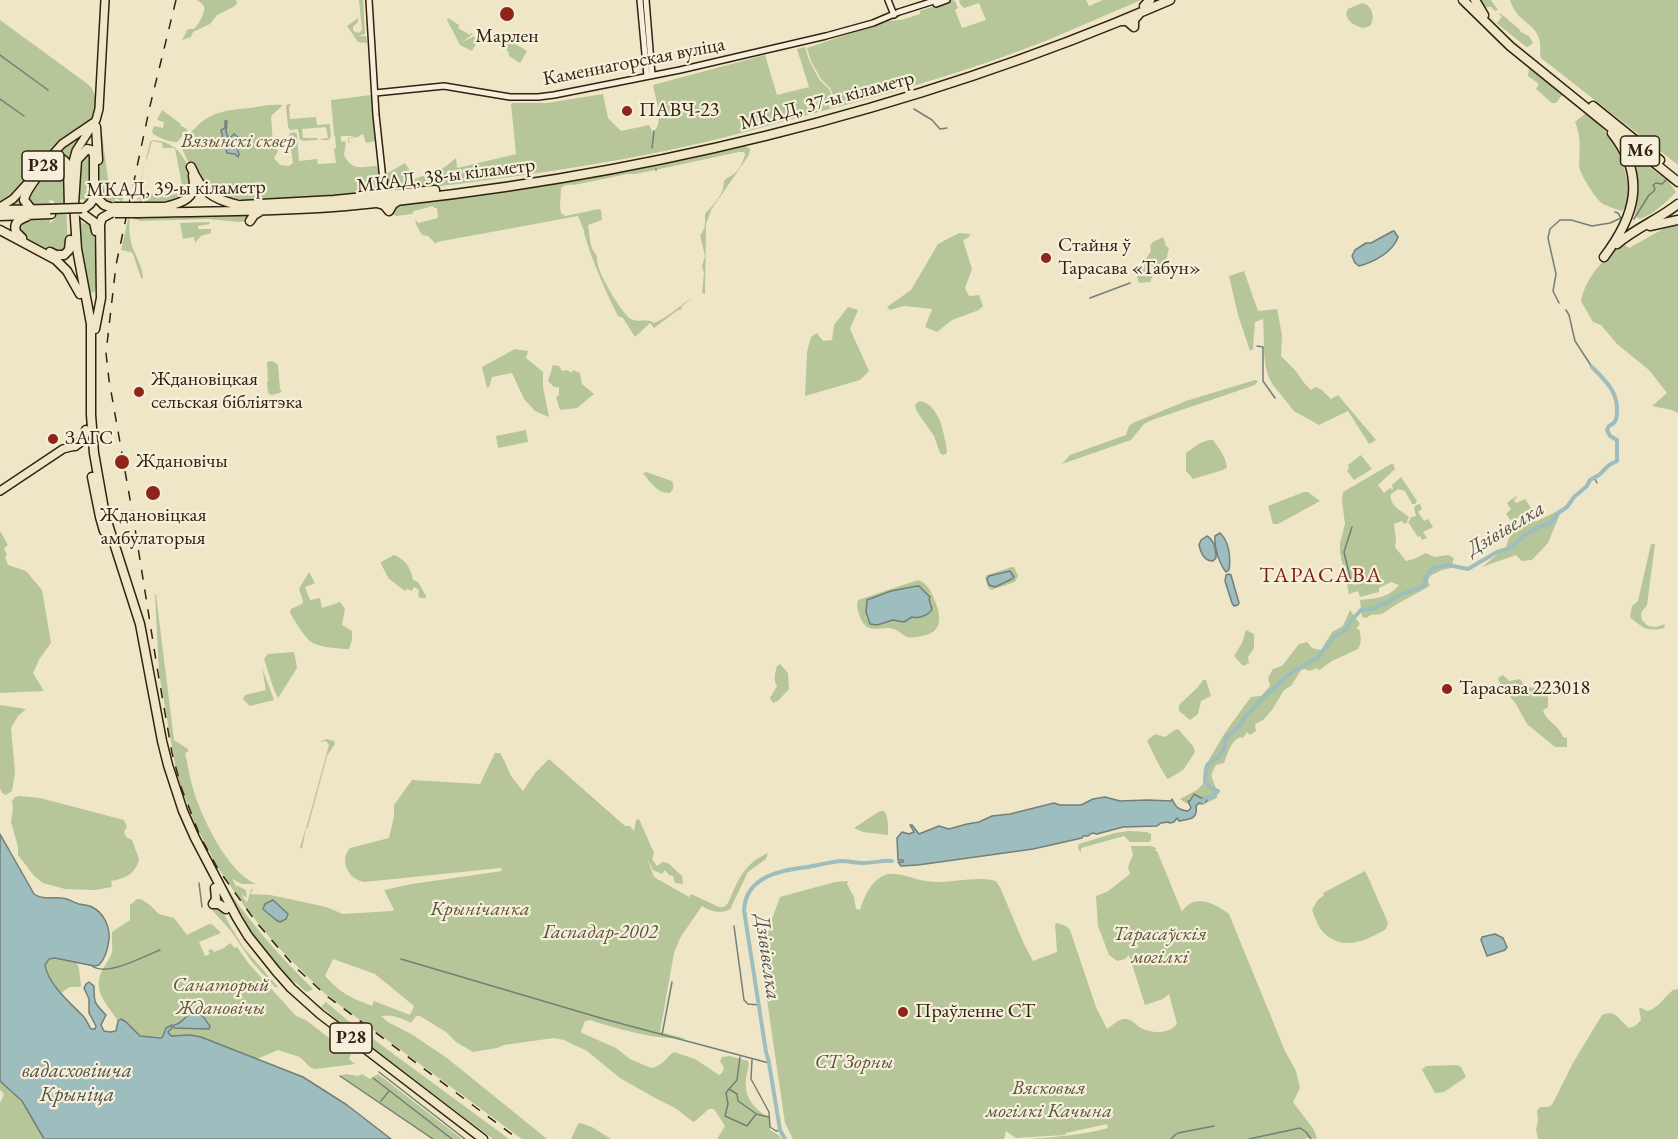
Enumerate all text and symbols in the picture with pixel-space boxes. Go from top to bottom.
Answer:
marker: Марлен [498,5,516,23]
place label: Марлен [475,25,539,49]
street label: Каменнагорская вуліца [541,33,727,91]
street label: МКАД, 37-ы кіламетр [737,66,917,136]
place label: ПАВЧ-23 [639,99,719,123]
marker: ПАВЧ-23 [620,104,634,118]
park label: Вязынскі сквер [181,130,295,154]
road number: М6 [1620,136,1660,166]
road number: Р28 [22,151,64,181]
street label: МКАД, 38-ы кіламетр [355,153,537,199]
street label: МКАД, 39-ы кіламетр [86,175,266,203]
place label: Стайня ў Тарасава «Табун» [1058,234,1201,281]
marker: Стайня ў Тарасава «Табун» [1039,251,1053,265]
place label: Ждановіцкая сельская бібліятэка [151,368,303,415]
marker: Ждановіцкая сельская бібліятэка [132,385,146,399]
place label: ЗАГС [65,427,113,451]
marker: ЗАГС [46,432,60,446]
place label: Ждановічы [136,450,228,474]
marker: Ждановічы [113,453,131,471]
marker: Ждановіцкая амбулаторыя [144,484,162,502]
water label: Дзівівелка [1463,496,1549,562]
place label: Ждановіцкая амбулаторыя [100,504,206,551]
district label: ТАРАСАВА [1259,563,1383,589]
place label: Тарасава 223018 [1459,677,1590,701]
marker: Тарасава 223018 [1440,682,1454,696]
park label: Крынічанка [430,898,530,922]
water label: Дзівівелка [749,913,785,1001]
park label: Гаспадар-2002 [542,921,658,945]
park label: Тарасаўскія могілкі [1113,923,1207,970]
park label: Санаторый Ждановічы [173,974,269,1021]
place label: Праўленне СТ [915,1000,1035,1024]
marker: Праўленне СТ [896,1005,910,1019]
road number: Р28 [330,1023,372,1053]
park label: СТ Зорны [815,1051,893,1075]
water label: вадасховішча Крыніца [22,1058,132,1108]
park label: Вясковыя могілкі Качына [986,1077,1112,1124]

